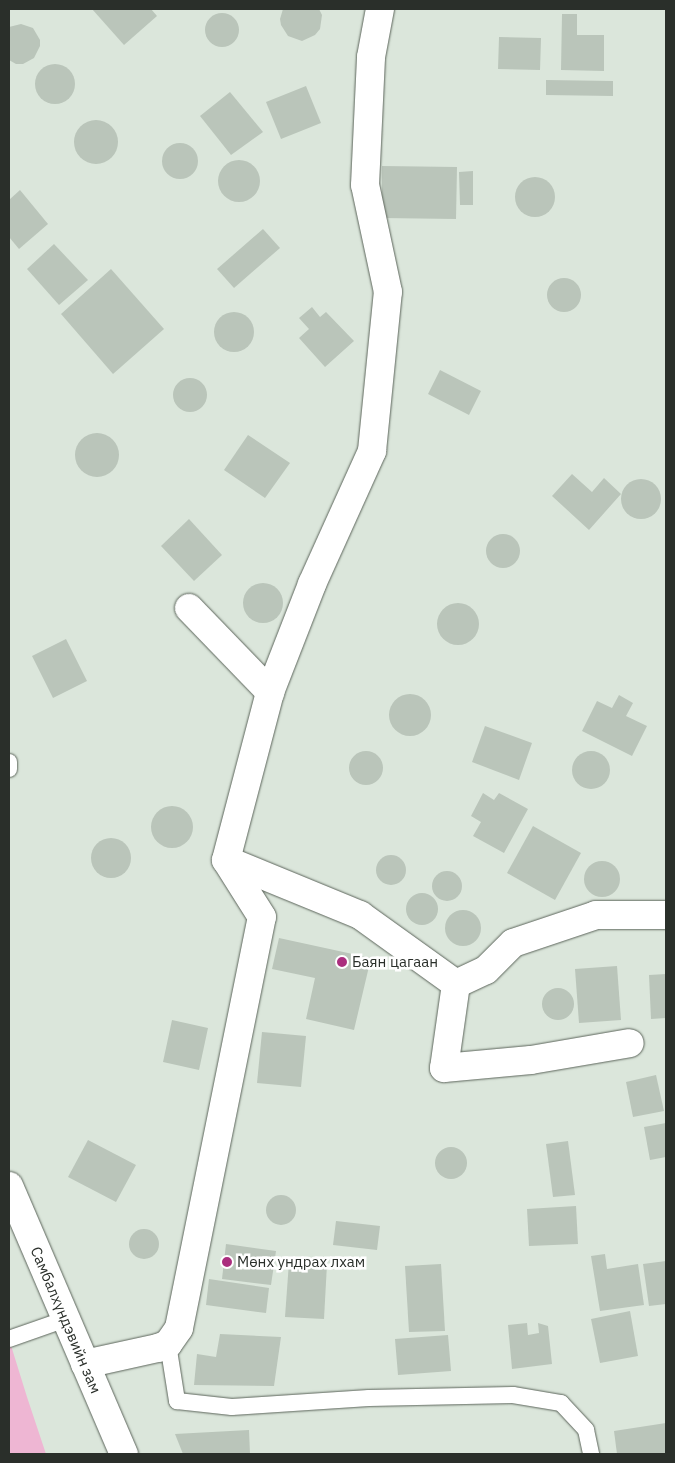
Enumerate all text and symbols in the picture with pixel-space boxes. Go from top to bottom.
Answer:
place label: Баян цагаан [352,953,438,971]
marker: Баян цагаан [336,956,348,968]
street label: Самбалхүндэвийн зам [27,1244,105,1396]
place label: Мөнх ундрах лхам [237,1253,365,1271]
marker: Мөнх ундрах лхам [221,1256,233,1268]

